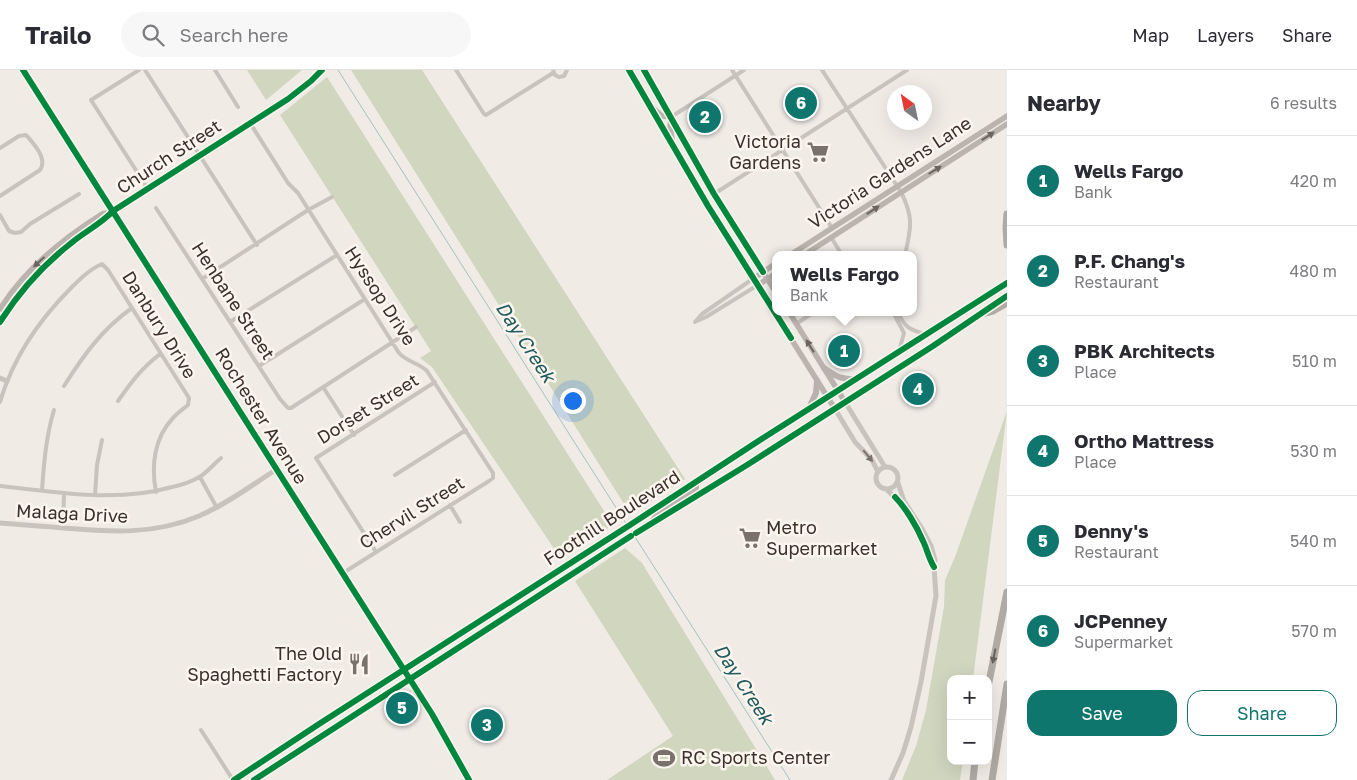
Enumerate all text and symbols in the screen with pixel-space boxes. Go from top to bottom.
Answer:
search box [121,12,471,57]
text: Trailo [25,20,91,49]
icon: search [139,21,167,49]
text: Search here [179,23,288,46]
text: Map [1132,24,1169,46]
text: Layers [1197,24,1254,46]
text: Share [1282,24,1332,46]
pin: 6 [785,84,817,122]
north arrow [887,85,932,130]
text: Nearby [1027,90,1101,116]
text: 6 results [1270,93,1337,113]
pin: 2 [689,98,721,136]
street label: Victoria Gardens Lane [804,111,975,233]
street label: Church Street [112,114,225,198]
place label: Victoria Gardens [729,130,801,173]
one-way arrow [982,131,995,141]
supermarket icon: Victoria Gardens [805,139,831,165]
text: Wells Fargo [1074,159,1184,182]
one-way arrow [929,165,942,175]
text: 1 [1039,171,1047,191]
text: 420 m [1290,171,1337,191]
text: Bank [1074,182,1113,202]
one-way arrow [867,205,880,214]
street label: Henbane Street [188,238,280,363]
street label: Hyssop Drive [341,242,421,349]
text: P.F. Chang's [1074,249,1185,272]
popup [772,251,917,316]
one-way arrow [33,256,45,268]
text: 2 [1038,261,1048,281]
text: 480 m [1289,261,1337,281]
text: Wells Fargo [790,262,899,285]
street label: Danbury Drive [118,267,202,382]
text: Restaurant [1074,272,1159,292]
text: Bank [790,285,828,305]
water label: Day Creek [492,297,562,388]
pin: 1 [828,332,860,370]
one-way arrow [805,339,815,352]
text: PBK Architects [1074,339,1215,362]
street label: Rochester Avenue [211,343,313,488]
text: 3 [1038,351,1048,371]
text: 510 m [1292,351,1337,371]
text: Place [1074,362,1117,382]
street label: Dorset Street [313,368,422,448]
pin: 4 [902,370,934,408]
your location [560,388,586,414]
text: Ortho Mattress [1074,429,1214,452]
text: 4 [1038,441,1048,461]
text: 530 m [1290,441,1337,461]
one-way arrow [862,449,873,462]
text: Place [1074,452,1117,472]
street label: Foothill Boulevard [539,465,684,569]
street label: Chervil Street [355,471,468,553]
street label: Malaga Drive [16,499,129,527]
place label: Metro Supermarket [766,516,878,559]
text: Denny's [1074,519,1149,542]
supermarket icon: Metro Supermarket [737,525,763,551]
text: 5 [1038,531,1048,551]
text: 540 m [1290,531,1337,551]
text: Restaurant [1074,542,1159,562]
text: JCPenney [1074,609,1167,632]
text: 6 [1038,621,1048,641]
text: 570 m [1291,621,1337,641]
text: Supermarket [1074,632,1173,652]
water label: Day Creek [710,639,780,730]
place label: The Old Spaghetti Factory [187,642,342,685]
one-way arrow [990,649,998,665]
restaurant icon: The Old Spaghetti Factory [346,651,372,677]
map controls [947,675,992,765]
button: + [947,675,992,720]
pin: 5 [386,689,418,727]
button: Save [1027,690,1177,736]
button: Share [1187,690,1337,736]
pin: 3 [471,706,503,744]
button: − [947,720,992,765]
sports icon: RC Sports Center [651,745,677,771]
place label: RC Sports Center [681,746,830,768]

